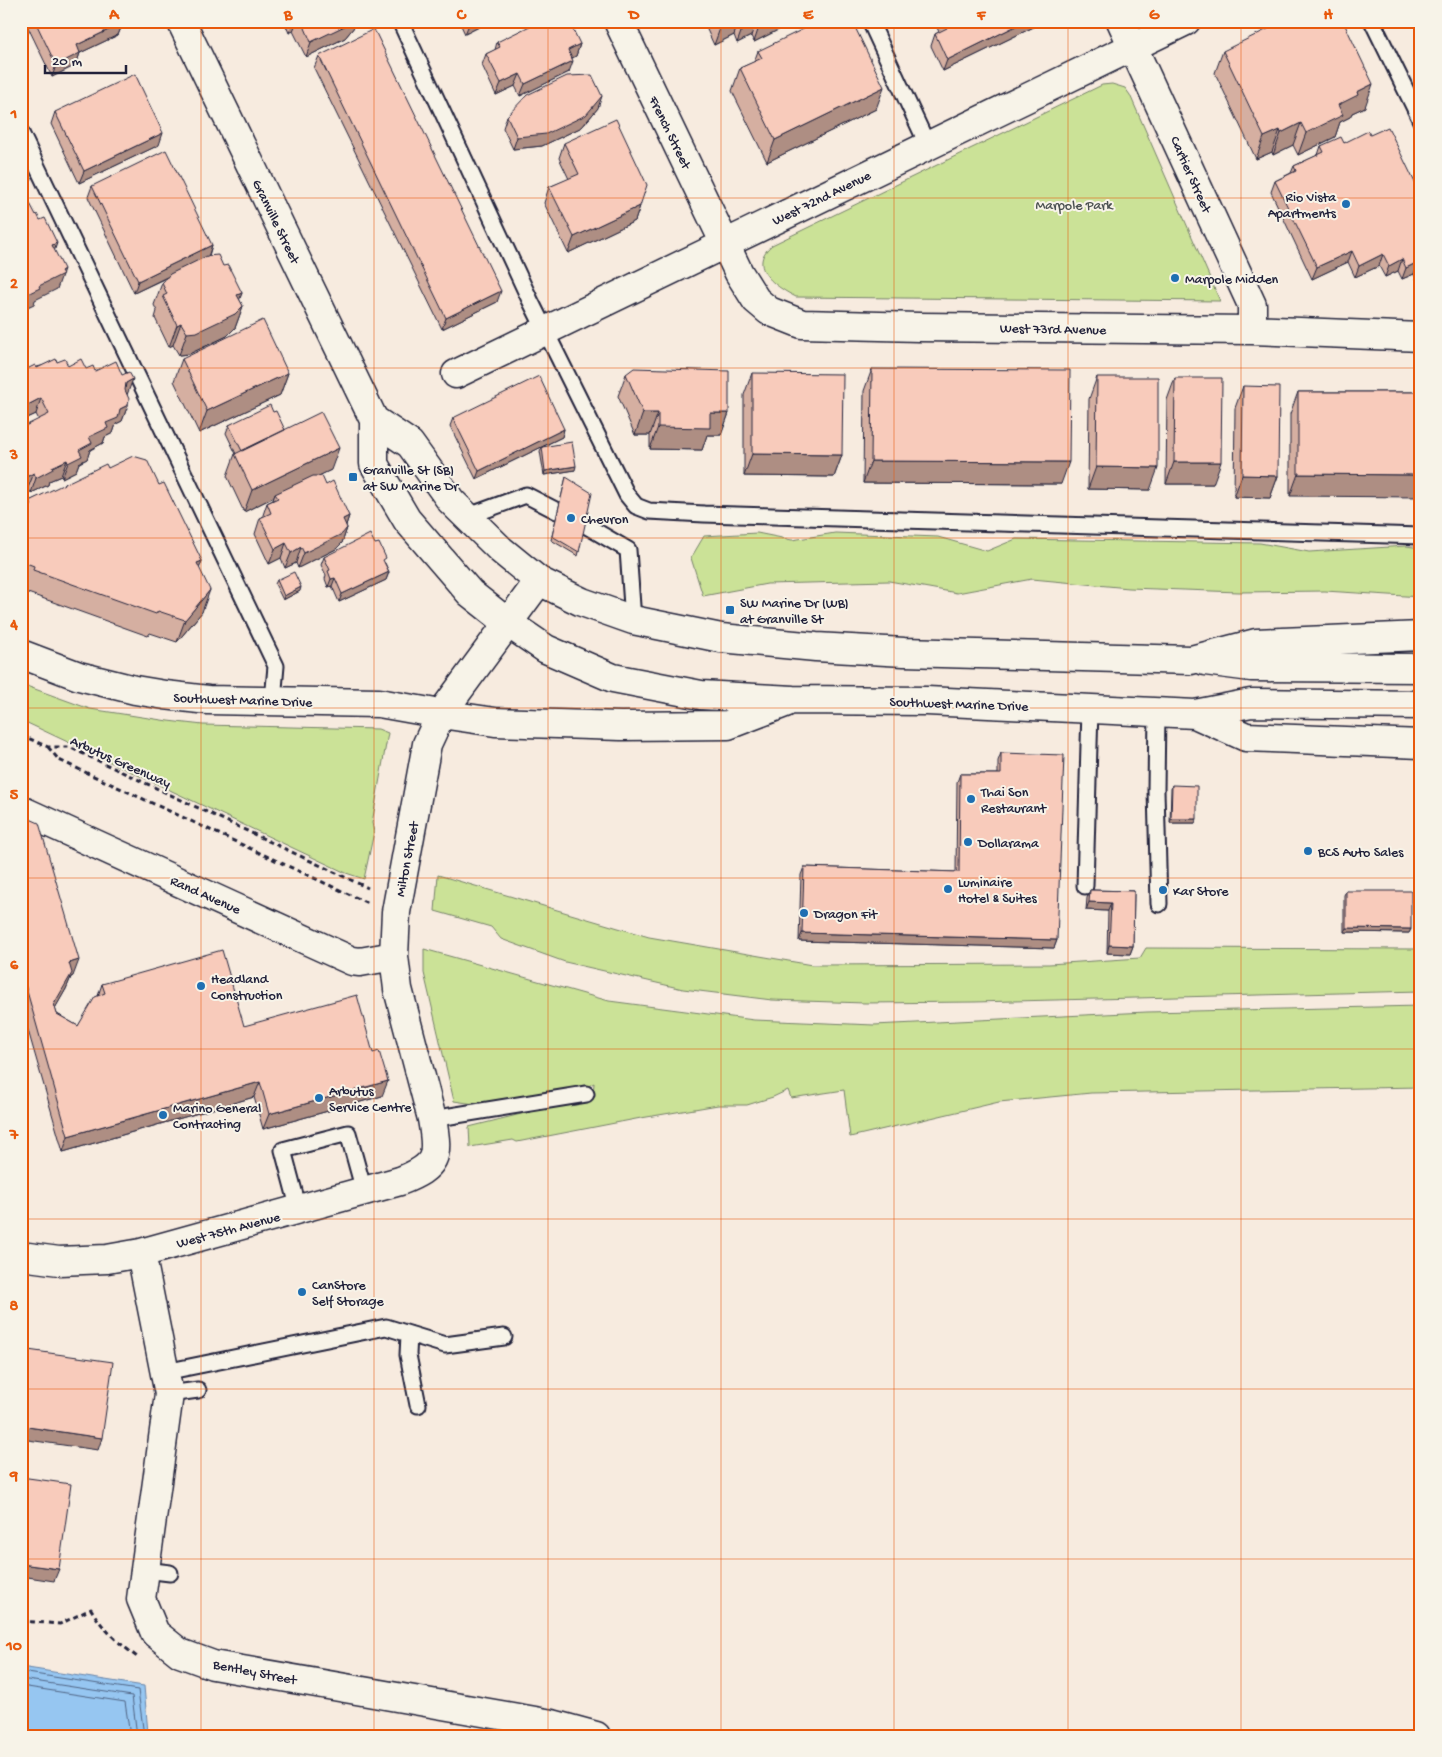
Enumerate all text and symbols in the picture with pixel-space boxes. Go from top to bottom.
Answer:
text: A [108,7,120,26]
text: B [283,7,293,26]
text: C [456,7,467,26]
text: D [627,7,640,26]
text: E [803,7,814,26]
text: F [976,7,987,26]
text: G [1149,7,1160,26]
text: H [1323,7,1333,26]
scale bar [45,42,126,74]
text: 20 m [52,53,82,71]
street label: French Street [643,93,694,173]
text: 1 [10,106,17,125]
street label: Cartier Street [1165,134,1215,217]
street label: West 72nd Avenue [770,168,875,231]
street label: Granville Street [247,177,303,268]
place label: Rio Vista Apartments [1268,190,1337,223]
park label: Marpole Park [1036,198,1114,215]
marker: Rio Vista Apartments [1340,198,1352,210]
marker: Marpole Midden [1169,272,1181,284]
place label: Marpole Midden [1185,272,1279,289]
text: 2 [10,276,18,295]
street label: West 73rd Avenue [1000,321,1107,340]
text: 3 [9,447,18,466]
place label: Granville St (SB) at SW Marine Dr [363,463,459,496]
marker: Granville St (SB) at SW Marine Dr [347,471,359,483]
marker: Chevron [565,512,577,524]
place label: Chevron [581,512,629,529]
place label: SW Marine Dr (WB) at Granville St [740,596,849,629]
marker: SW Marine Dr (WB) at Granville St [724,604,736,616]
text: 4 [9,617,18,636]
street label: Southwest Marine Drive [173,691,313,712]
street label: Southwest Marine Drive [889,695,1029,716]
street label: Arbutus Greenway [67,733,173,793]
place label: Thai Son Restaurant [980,785,1047,818]
text: 5 [10,787,19,806]
marker: Thai Son Restaurant [965,793,977,805]
street label: Milton Street [393,819,424,898]
marker: Dollarama [962,836,974,848]
place label: Dollarama [977,836,1040,853]
marker: BCS Auto Sales [1302,845,1314,857]
place label: BCS Auto Sales [1317,845,1404,862]
street label: Rand Avenue [167,873,244,920]
place label: Luminaire Hotel & Suites [958,875,1037,908]
marker: Luminaire Hotel & Suites [942,883,954,895]
marker: Kar Store [1157,884,1169,896]
place label: Kar Store [1173,884,1229,901]
marker: Dragon Fit [798,907,810,919]
place label: Dragon Fit [813,907,878,924]
text: 6 [10,957,19,976]
place label: Headland Construction [211,972,283,1005]
marker: Headland Construction [195,980,207,992]
place label: Arbutus Service Centre [329,1084,412,1117]
marker: Arbutus Service Centre [313,1092,325,1104]
place label: Marino General Contracting [173,1101,261,1134]
marker: Marino General Contracting [157,1109,169,1121]
text: 7 [9,1127,19,1146]
street label: West 75th Avenue [175,1209,283,1253]
place label: CanStore Self Storage [312,1278,385,1311]
marker: CanStore Self Storage [296,1286,308,1298]
text: 8 [10,1298,19,1317]
text: 9 [9,1468,18,1487]
text: 10 [5,1638,22,1657]
street label: Bentley Street [210,1657,299,1690]

